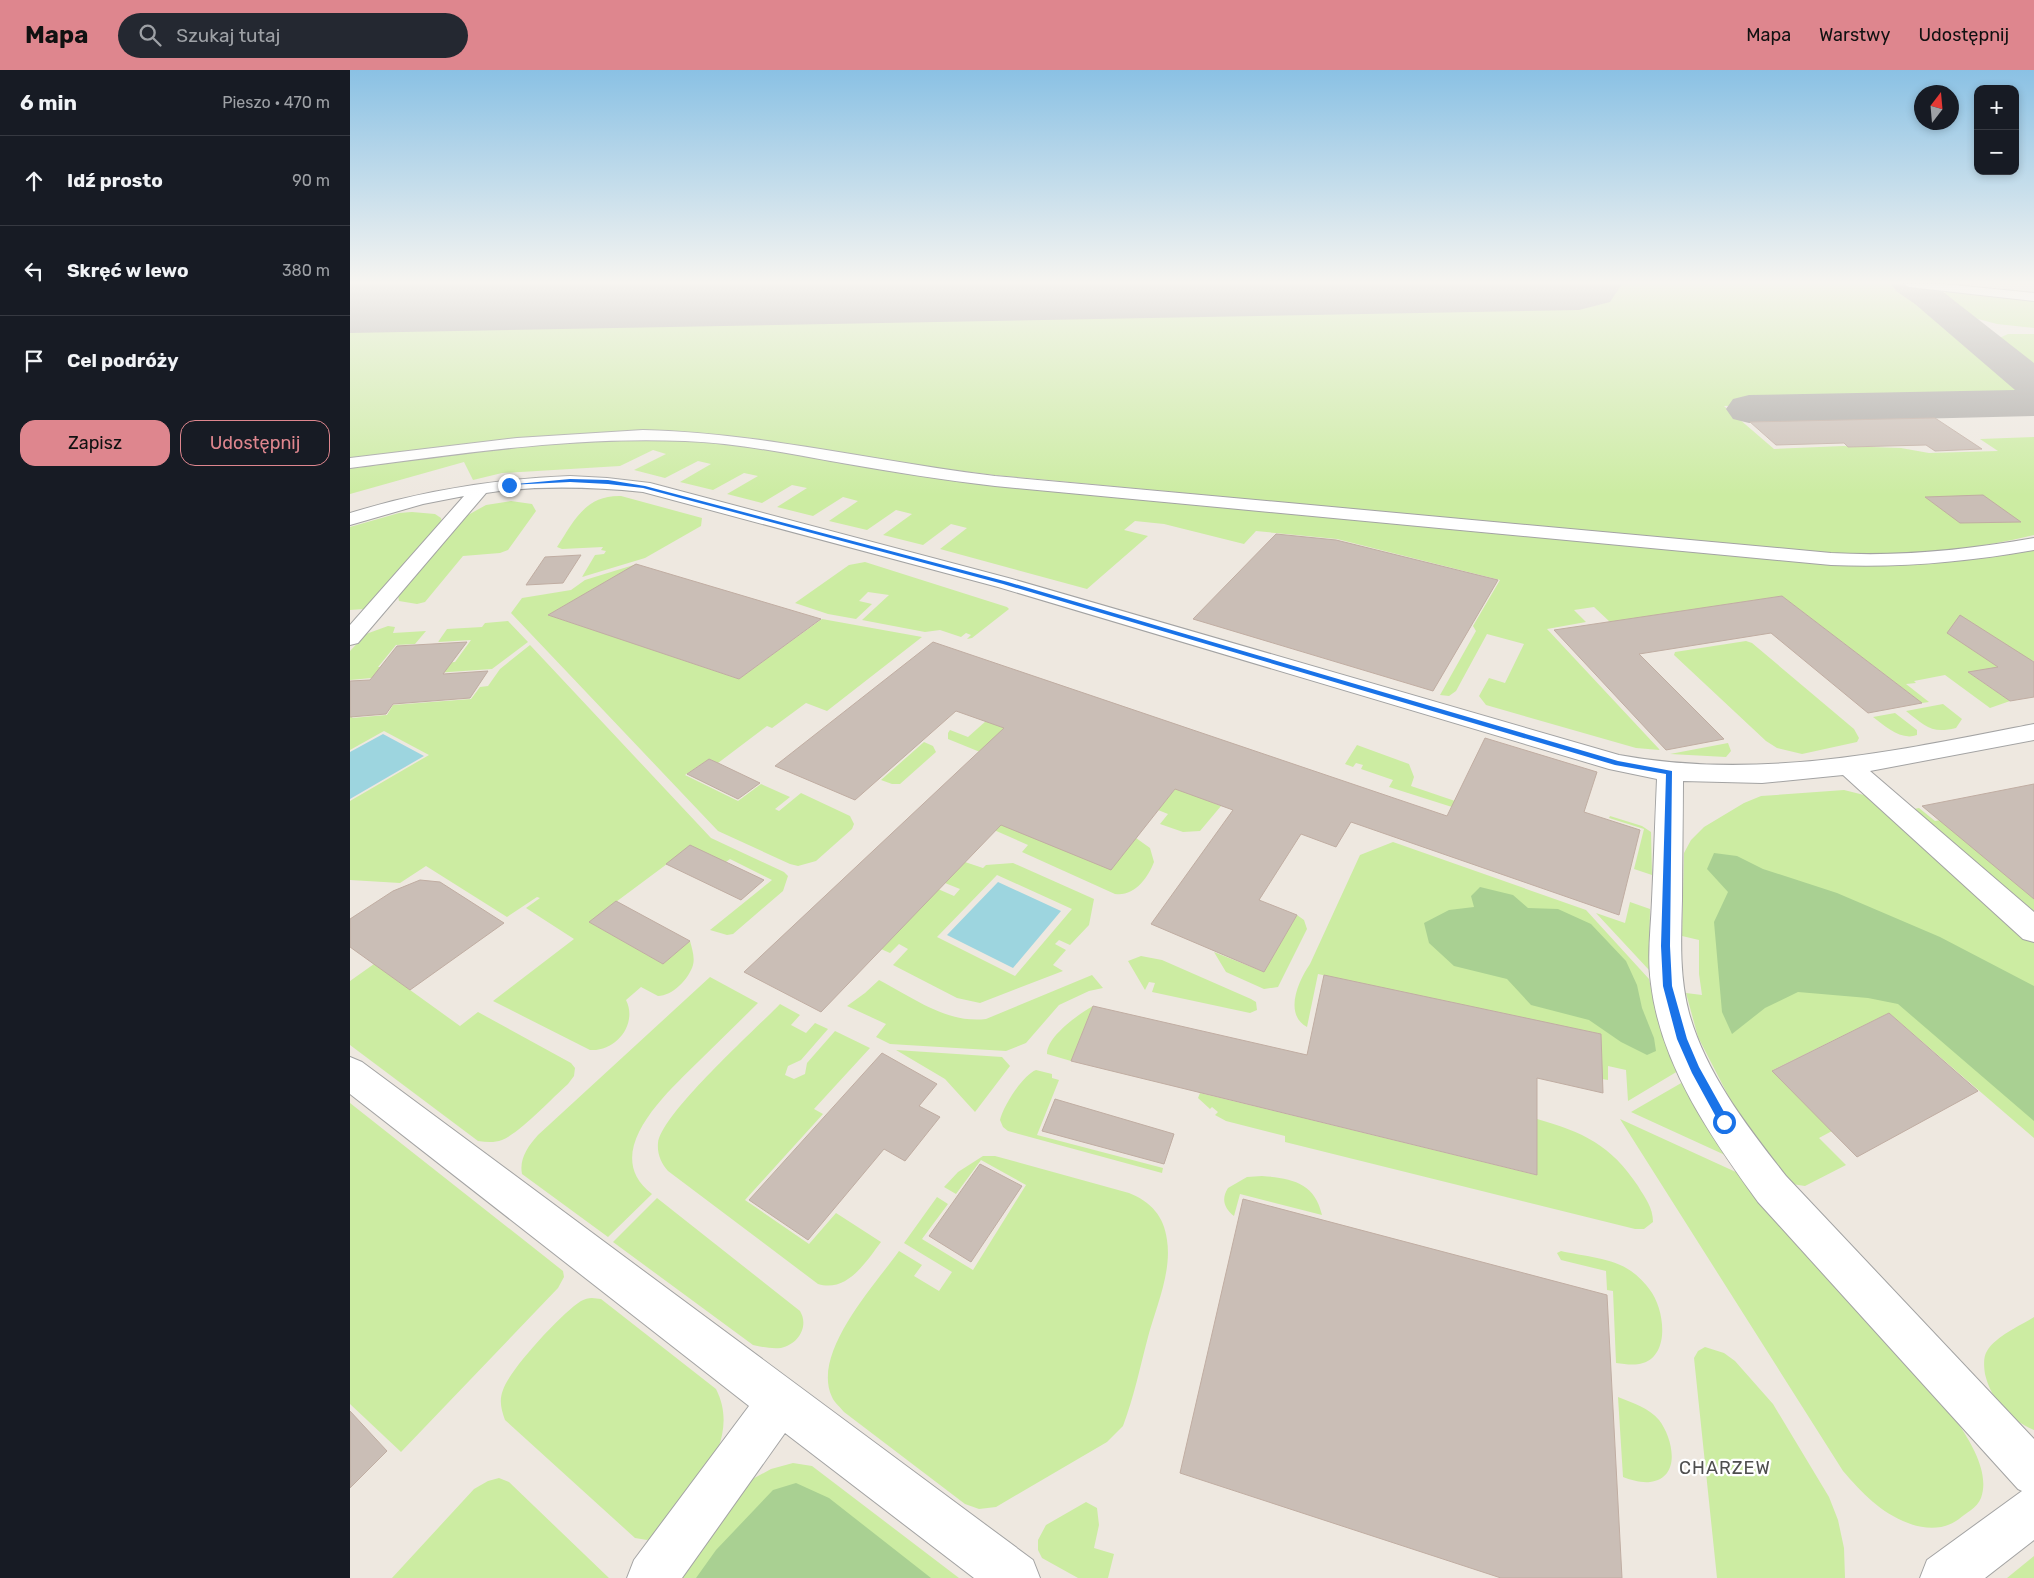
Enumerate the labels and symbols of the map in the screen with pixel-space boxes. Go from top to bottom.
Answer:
north arrow [1914,85,1959,130]
route end [498,474,521,497]
route start [1713,1111,1736,1134]
district label: CHARZEW [1679,1457,1771,1479]

